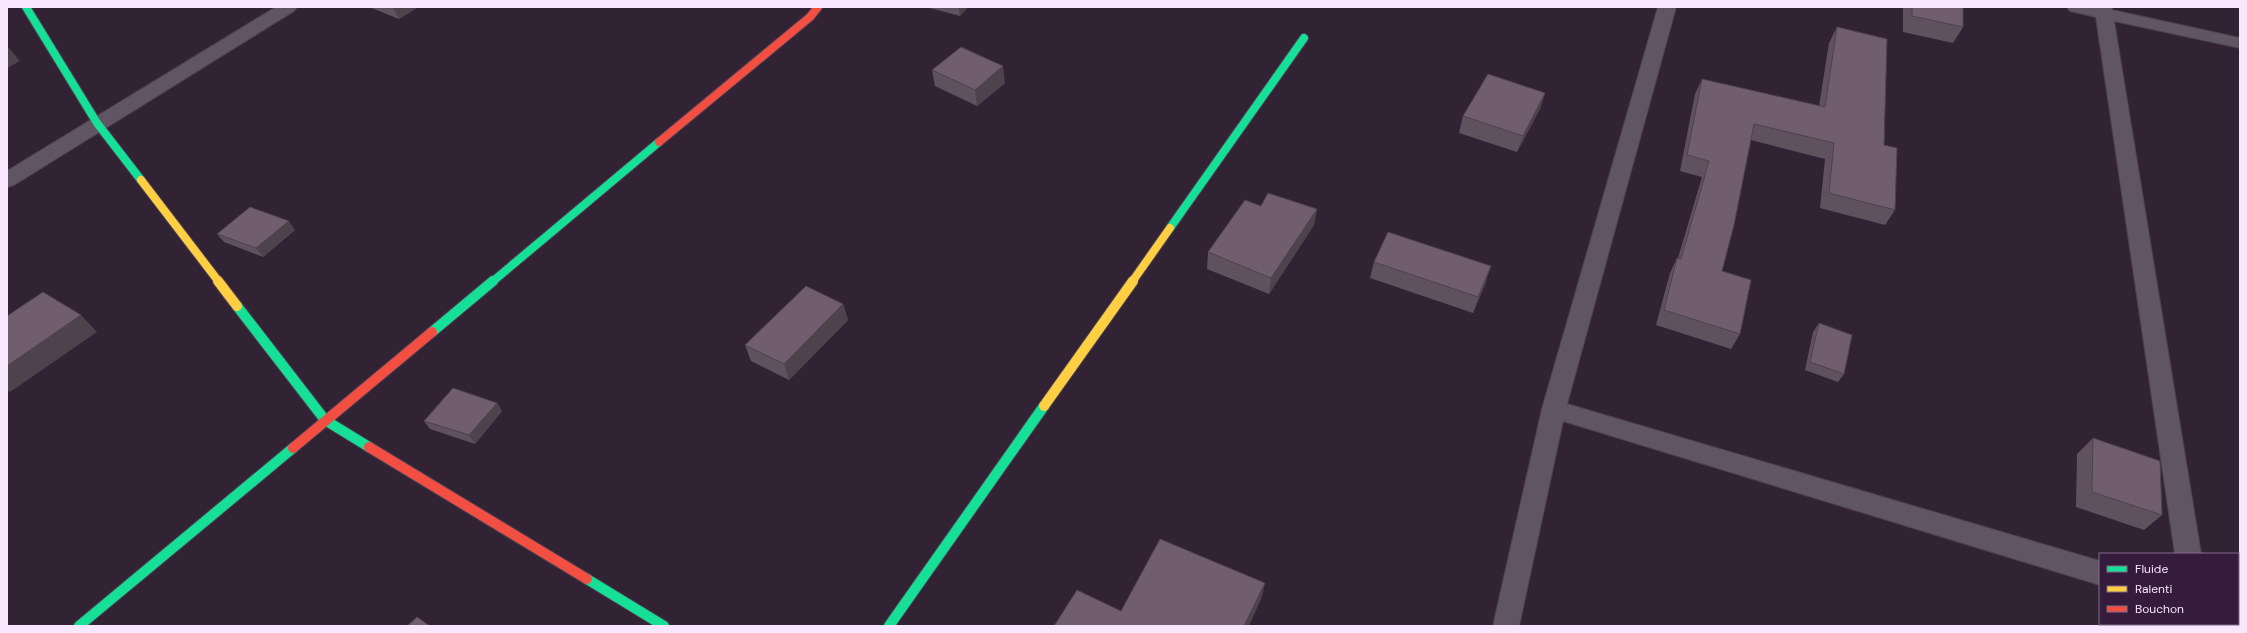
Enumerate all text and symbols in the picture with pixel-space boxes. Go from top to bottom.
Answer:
legend [2099,553,2239,625]
text: Fluide [2135,561,2168,577]
text: Ralenti [2135,581,2173,597]
text: Bouchon [2135,601,2184,617]

